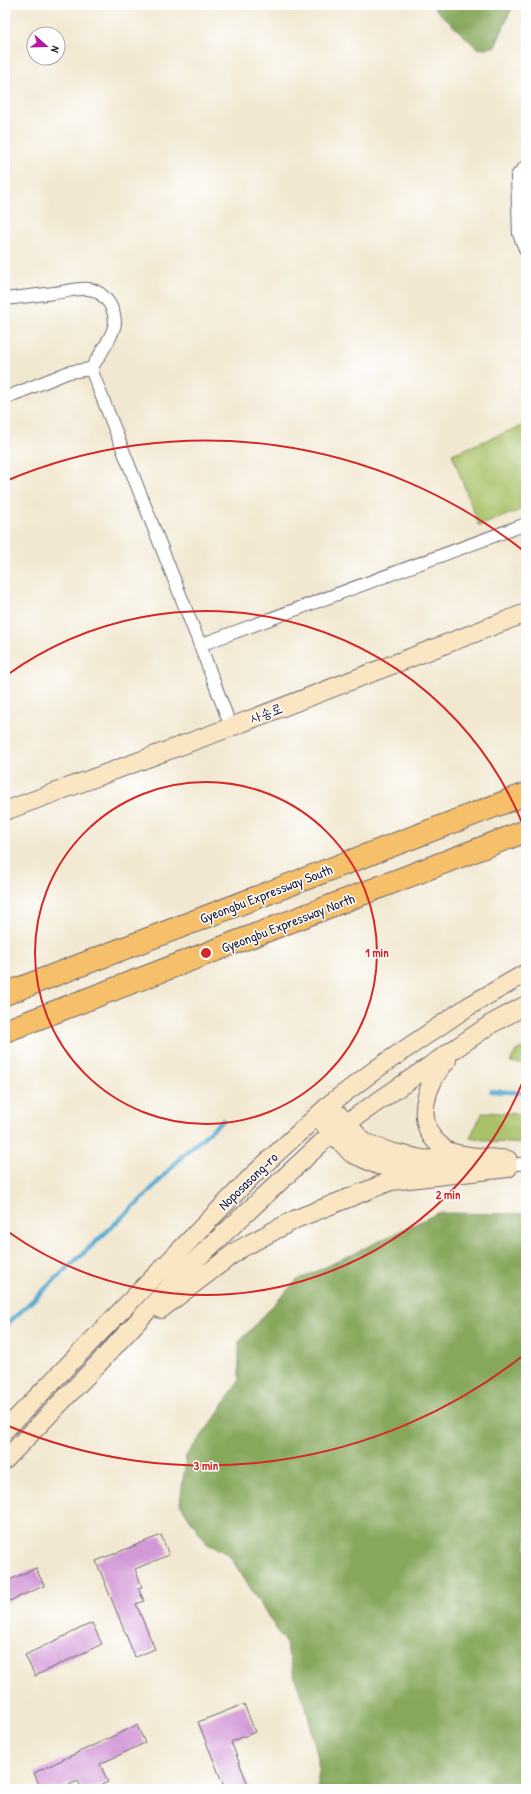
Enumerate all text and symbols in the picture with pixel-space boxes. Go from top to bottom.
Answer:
north arrow [26,26,66,66]
text: N [48,44,63,55]
street label: 사송로 [247,698,285,727]
street label: Gyeongbu Expressway South [197,859,335,929]
street label: Gyeongbu Expressway North [218,888,358,958]
text: 1 min [365,944,389,961]
centre of rings [199,946,213,960]
street label: Noposasong-ro [214,1147,282,1215]
text: 2 min [436,1186,461,1203]
text: 3 min [194,1457,219,1474]

